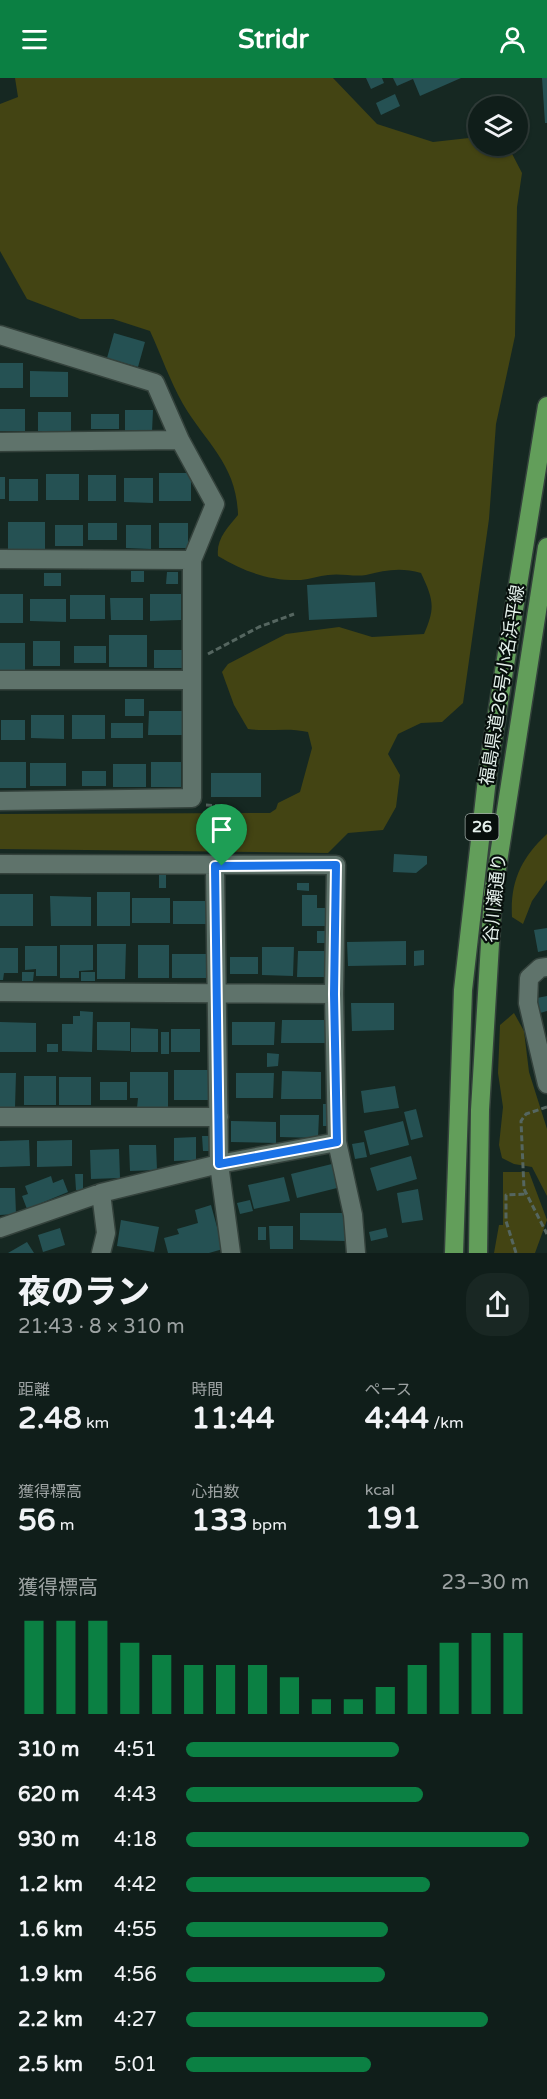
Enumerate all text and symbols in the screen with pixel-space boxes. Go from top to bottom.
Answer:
icon: menu [18,23,51,56]
text: Stridr [238,23,309,56]
icon: person [496,23,529,56]
map controls [468,96,528,156]
button: layers [468,96,528,156]
street label: 福島県道26号小名浜平線 [475,583,529,787]
pin [196,804,247,866]
icon: arrive [205,813,238,846]
road number: 26 [466,814,498,840]
street label: 谷川瀬通り [479,852,511,944]
text: 夜のラン [18,1273,150,1312]
button: share [466,1273,529,1336]
text: 21:43 · 8 × 310 m [18,1315,185,1339]
text: 距離 [18,1380,50,1400]
text: 時間 [191,1380,223,1400]
text: ペース [365,1380,412,1400]
text: 2.48 [18,1400,82,1437]
text: 11:44 [191,1400,275,1437]
text: 4:44 [365,1400,429,1437]
text: km [82,1413,109,1433]
text: /km [429,1413,464,1433]
text: kcal [365,1480,395,1500]
text: 獲得標高 [18,1482,82,1502]
text: 心拍数 [191,1482,239,1502]
text: 191 [365,1500,421,1537]
text: 56 [18,1502,56,1539]
text: 133 [191,1502,248,1539]
text: m [56,1515,75,1535]
text: bpm [248,1515,287,1535]
text: 23–30 m [442,1571,529,1595]
text: 獲得標高 [18,1576,98,1600]
text: 310 m [18,1738,79,1762]
text: 4:51 [114,1738,157,1762]
text: 620 m [18,1783,79,1807]
text: 4:43 [114,1783,157,1807]
text: 930 m [18,1828,79,1852]
text: 4:18 [114,1828,157,1852]
text: 1.2 km [18,1873,83,1897]
text: 4:42 [114,1873,157,1897]
text: 1.6 km [18,1918,83,1942]
text: 4:55 [114,1918,157,1942]
text: 1.9 km [18,1963,83,1987]
text: 4:56 [114,1963,157,1987]
text: 2.2 km [18,2008,83,2032]
text: 4:27 [114,2008,157,2032]
text: 2.5 km [18,2053,83,2077]
text: 5:01 [114,2053,157,2077]

